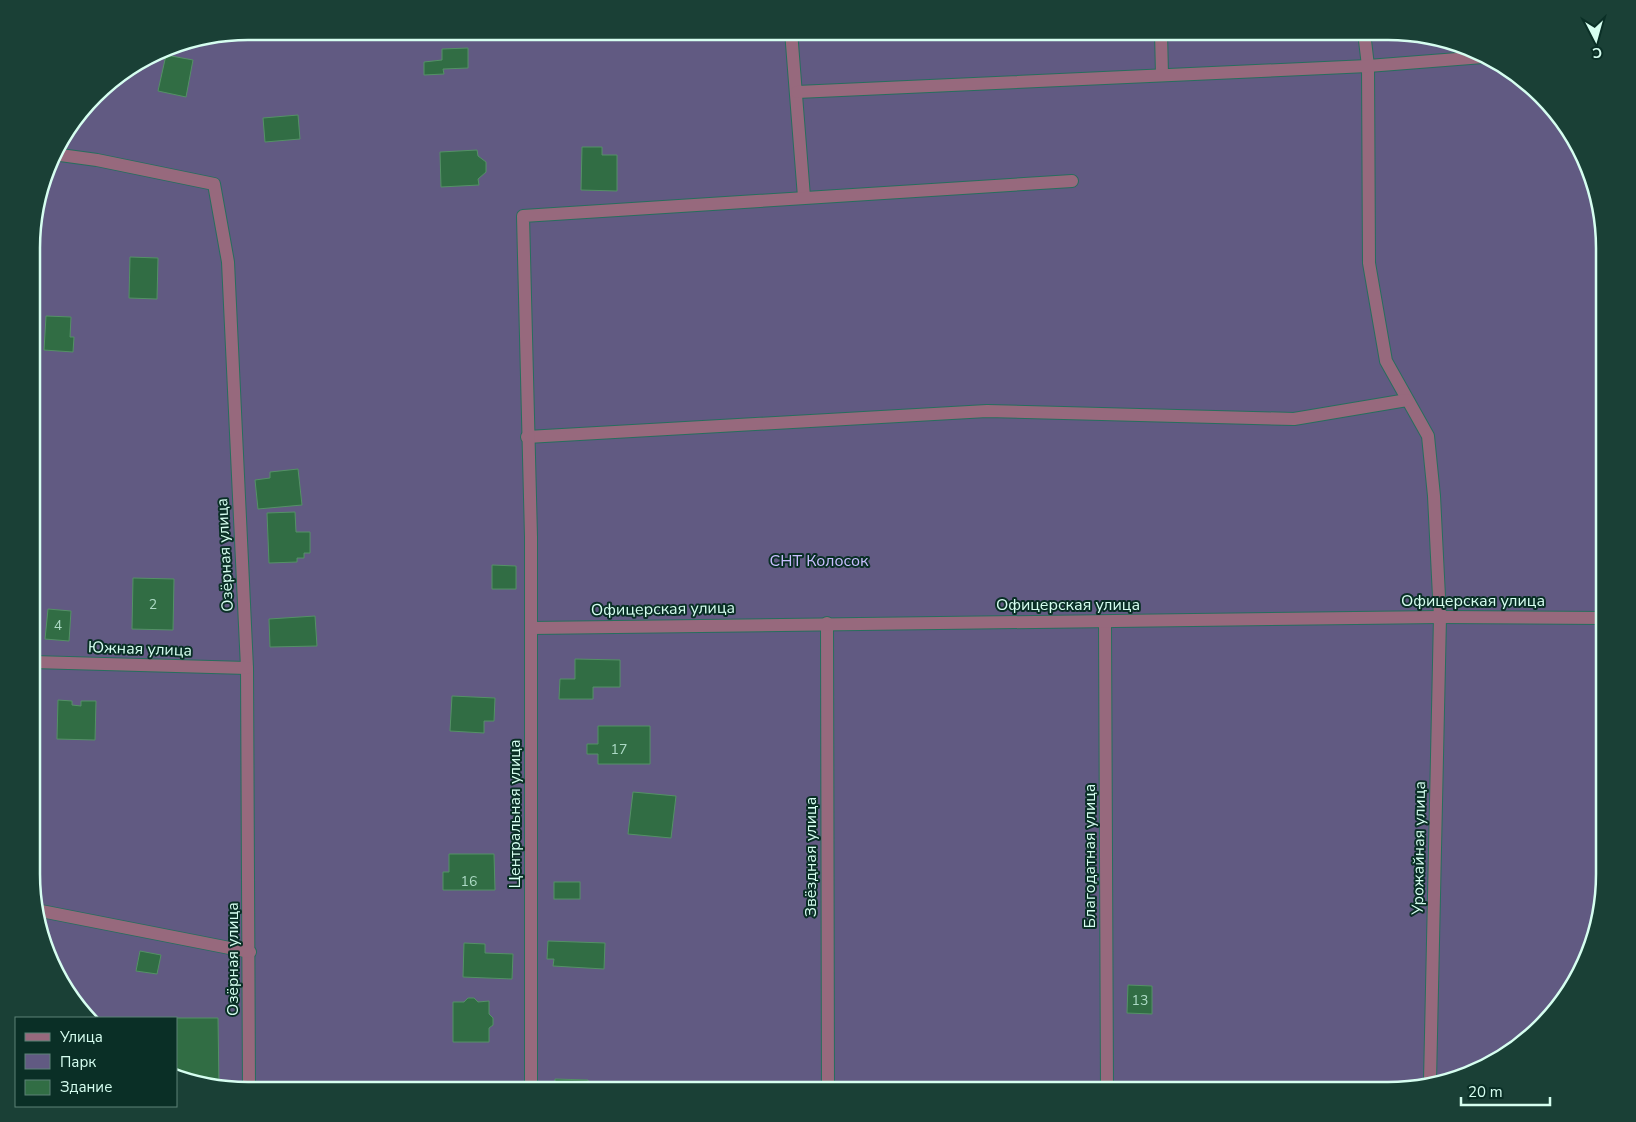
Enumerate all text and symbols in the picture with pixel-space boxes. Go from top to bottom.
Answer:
north arrow [1571,15,1621,65]
text: С [1591,42,1603,62]
street label: Озёрная улица [211,498,239,612]
park label: СНТ Колосок [769,550,869,572]
street label: Офицерская улица [1401,590,1545,612]
street label: Офицерская улица [996,594,1140,616]
house number: 2 [149,595,157,614]
street label: Офицерская улица [591,597,735,621]
house number: 4 [54,616,62,635]
street label: Южная улица [88,636,192,662]
street label: Центральная улица [504,739,526,889]
house number: 17 [611,740,627,759]
street label: Урожайная улица [1407,781,1431,916]
street label: Благодатная улица [1079,784,1101,928]
street label: Звёздная улица [800,797,822,917]
house number: 16 [461,872,477,891]
street label: Озёрная улица [222,902,244,1016]
house number: 13 [1132,991,1148,1010]
legend [15,1017,178,1107]
text: Улица [59,1027,103,1047]
text: Парк [60,1052,96,1072]
scale bar [1461,1074,1550,1106]
text: Здание [60,1077,112,1097]
text: 20 m [1468,1082,1503,1102]

